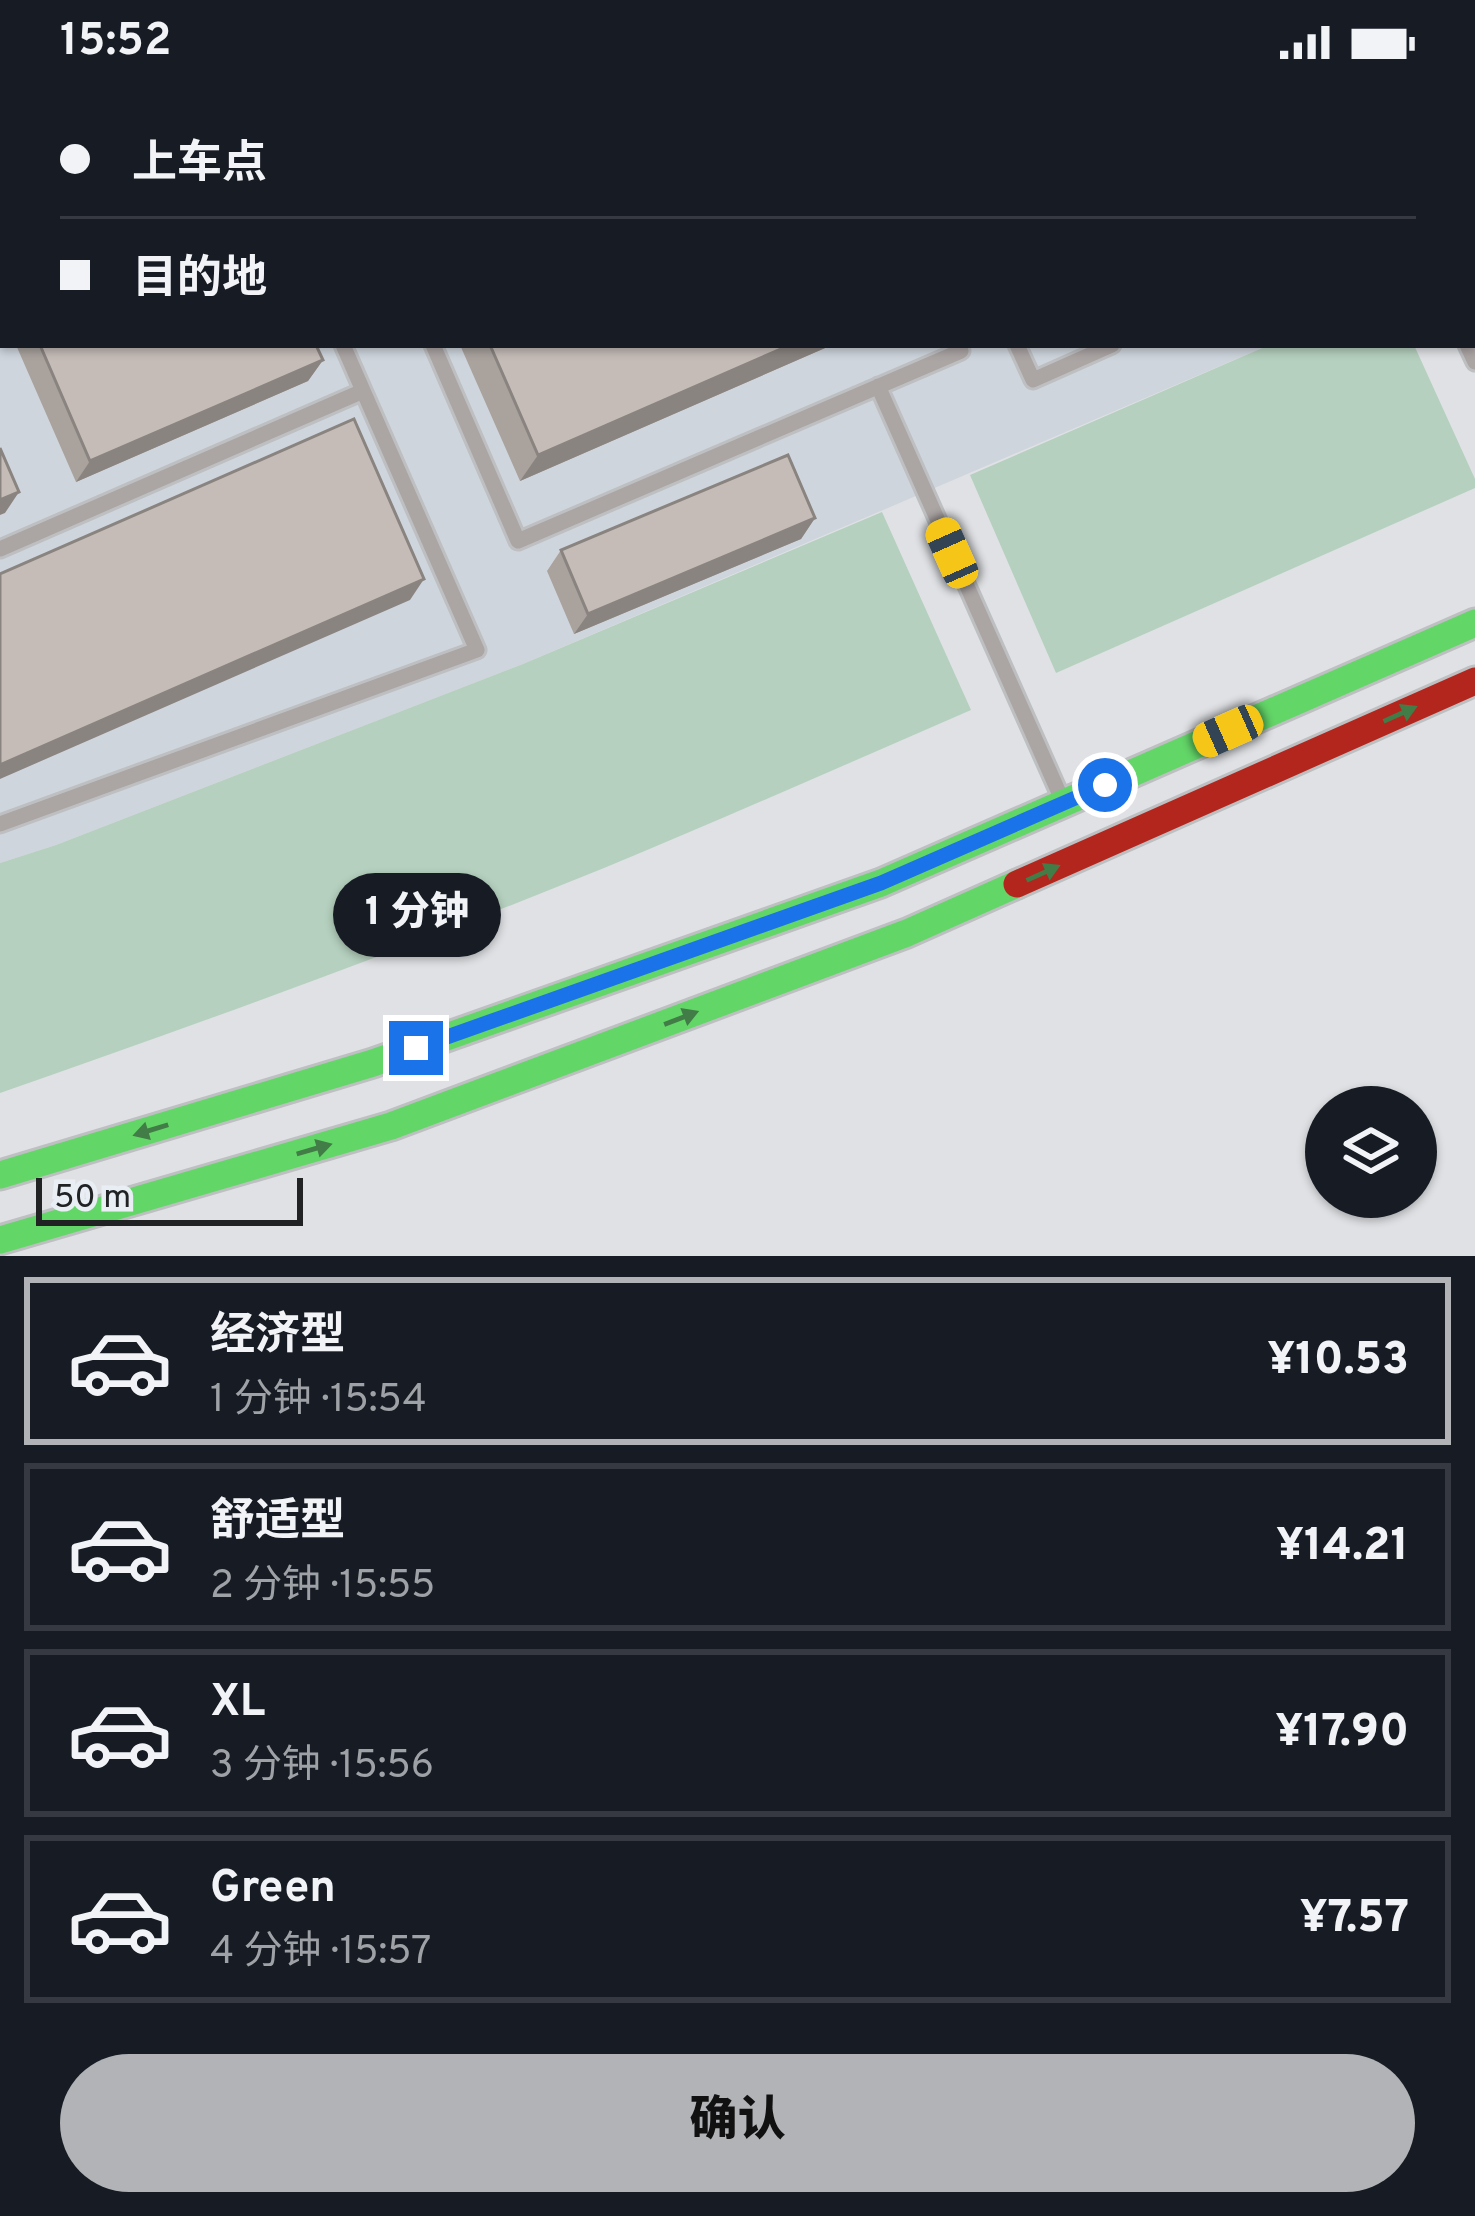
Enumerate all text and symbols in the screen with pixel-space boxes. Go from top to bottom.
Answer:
text: 15:52 [60,14,171,71]
text: 上车点 [132,137,267,194]
text: 目的地 [132,252,267,309]
car [921,513,983,593]
car [1188,700,1268,762]
one-way arrow [1382,704,1417,724]
route start [1078,758,1132,812]
one-way arrow [1026,862,1061,882]
callout: 1 分钟 [332,874,500,958]
text: 1 分钟 [365,890,469,939]
one-way arrow [664,1007,700,1026]
route end [389,1021,443,1075]
map controls [1305,1086,1437,1218]
button: layers [1305,1086,1437,1218]
one-way arrow [132,1122,169,1140]
one-way arrow [296,1138,333,1157]
scale bar [36,1172,303,1225]
text: 50 m [54,1178,131,1220]
icon: car [66,1307,174,1415]
text: 经济型 [210,1309,345,1366]
text: ¥10.53 [1267,1333,1409,1390]
text: 1 分钟 · 15:54 [210,1377,427,1426]
icon: car [66,1493,174,1601]
text: 舒适型 [210,1495,345,1552]
text: ¥14.21 [1276,1519,1409,1576]
text: 2 分钟 · 15:55 [210,1563,435,1612]
text: XL [210,1675,265,1732]
icon: car [66,1679,174,1787]
text: ¥17.90 [1275,1705,1409,1762]
text: 3 分钟 · 15:56 [210,1743,434,1792]
text: Green [210,1861,336,1918]
icon: car [66,1865,174,1973]
text: ¥7.57 [1300,1891,1409,1948]
text: 4 分钟 · 15:57 [210,1929,431,1978]
button: 确认 [60,2054,1415,2192]

